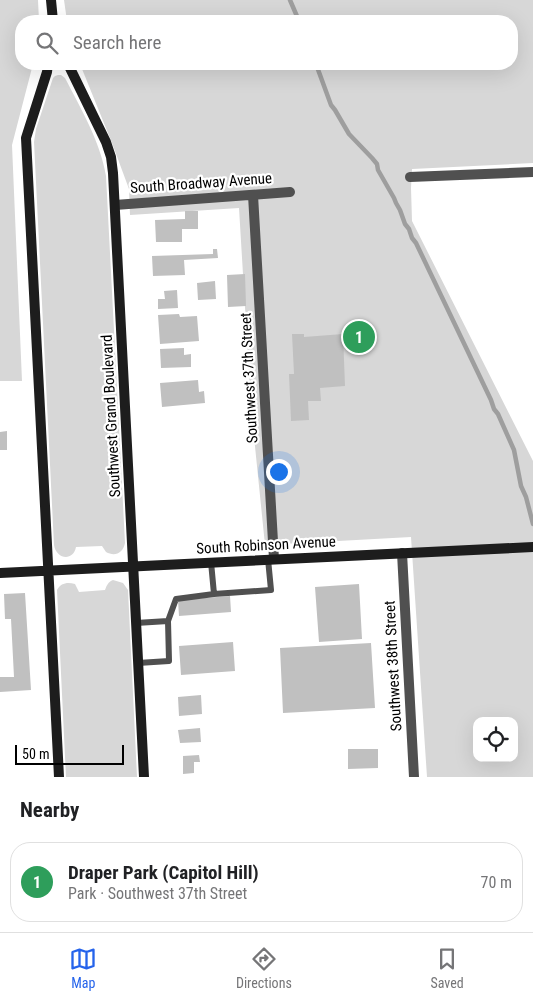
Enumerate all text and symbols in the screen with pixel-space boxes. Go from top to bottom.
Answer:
search box [15,15,518,70]
icon: search [33,29,61,57]
text: Search here [73,31,161,54]
street label: South Broadway Avenue [129,169,273,197]
street label: Southwest 37th Street [237,312,261,444]
pin: 1 [343,318,375,356]
street label: Southwest Grand Boulevard [98,334,124,498]
your location [266,459,292,485]
street label: South Robinson Avenue [196,532,336,558]
street label: Southwest 38th Street [381,600,405,732]
map controls [473,717,518,762]
button: locate [473,717,518,762]
scale bar [15,742,124,765]
text: 50 m [22,746,50,762]
text: Nearby [20,798,79,822]
text: Draper Park (Capitol Hill) [68,861,259,884]
text: 1 [33,873,41,892]
text: 70 m [480,873,512,892]
text: Park · Southwest 37th Street [68,884,247,903]
tab: Map [69,945,97,991]
tab: Directions [236,945,292,991]
tab: Saved [430,945,464,991]

